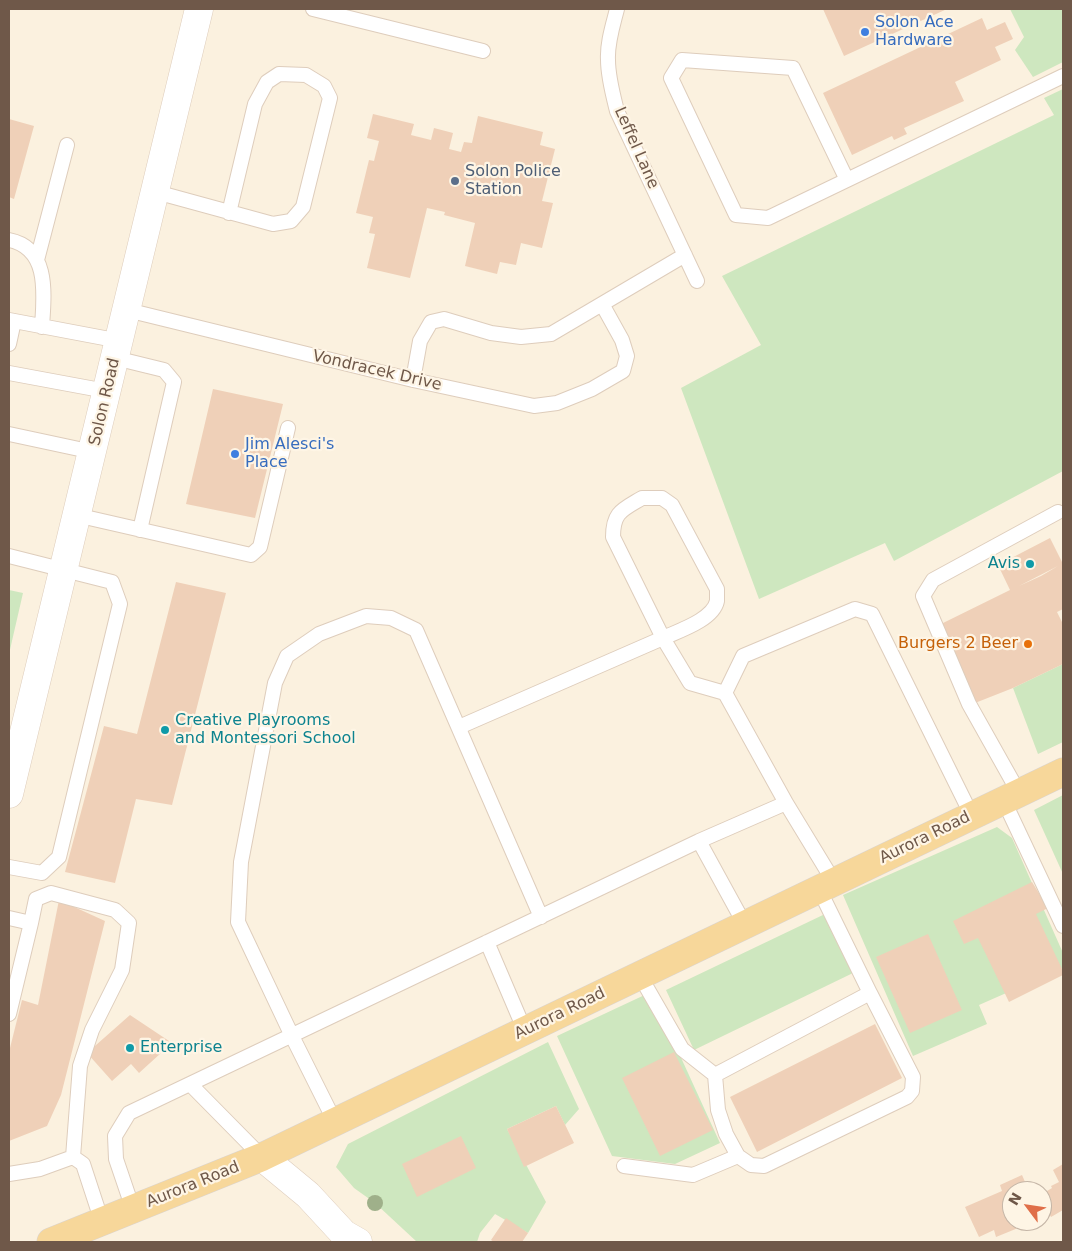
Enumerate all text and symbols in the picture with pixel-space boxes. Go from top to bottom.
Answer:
place label: Solon Ace Hardware [875,13,954,51]
marker: Solon Ace Hardware [859,26,871,38]
street label: Leffel Lane [609,104,663,192]
place label: Solon Police Station [465,162,561,200]
marker: Solon Police Station [449,175,461,187]
street label: Vondracek Drive [311,347,443,395]
street label: Solon Road [86,356,124,448]
place label: Jim Alesci's Place [245,435,334,473]
marker: Jim Alesci's Place [229,448,241,460]
place label: Avis [988,554,1020,574]
marker: Avis [1024,558,1036,570]
place label: Burgers 2 Beer [898,634,1018,654]
marker: Burgers 2 Beer [1022,638,1034,650]
place label: Creative Playrooms and Montessori School [175,711,356,749]
marker: Creative Playrooms and Montessori School [159,724,171,736]
street label: Aurora Road [876,808,974,868]
street label: Aurora Road [511,984,609,1044]
place label: Enterprise [140,1038,222,1058]
marker: Enterprise [124,1042,136,1054]
street label: Aurora Road [144,1158,242,1212]
north arrow [1002,1181,1052,1231]
text: N [1005,1190,1025,1208]

